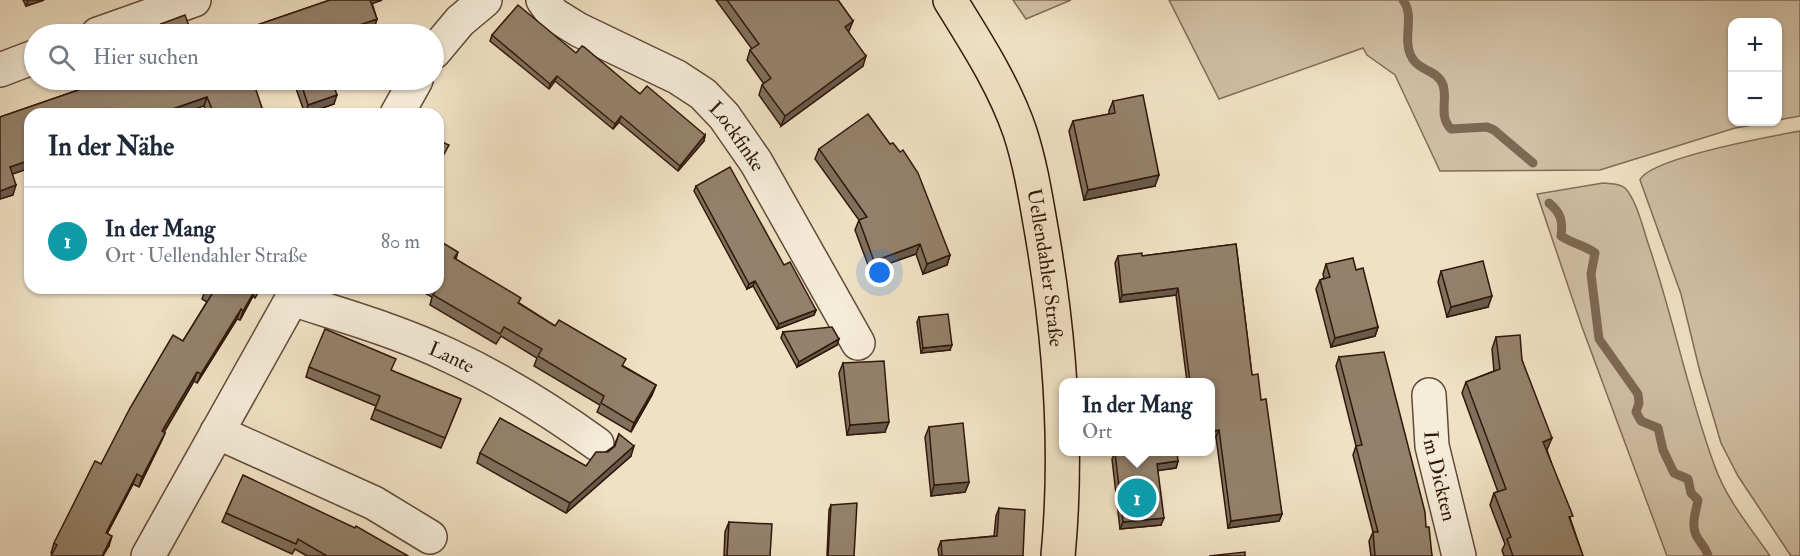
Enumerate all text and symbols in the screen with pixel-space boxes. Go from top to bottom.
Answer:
map controls [1728,18,1782,126]
button: + [1728,18,1782,72]
search box [24,24,444,90]
icon: search [45,41,78,74]
text: Hier suchen [93,43,199,71]
button: − [1728,72,1782,126]
street label: Lockfinke [703,96,771,176]
text: In der Nähe [48,131,174,163]
street label: Uellendahler Straße [1021,187,1069,348]
text: In der Mang [105,215,215,243]
text: 1 [64,229,71,254]
text: 80 m [381,229,420,254]
text: Ort · Uellendahler Straße [105,243,307,268]
your location [865,258,894,287]
street label: Lante [425,336,479,379]
popup [1059,378,1215,456]
text: In der Mang [1082,391,1192,419]
text: Ort [1082,419,1112,444]
street label: Im Dickten [1418,430,1462,524]
pin: 1 [1118,476,1156,520]

